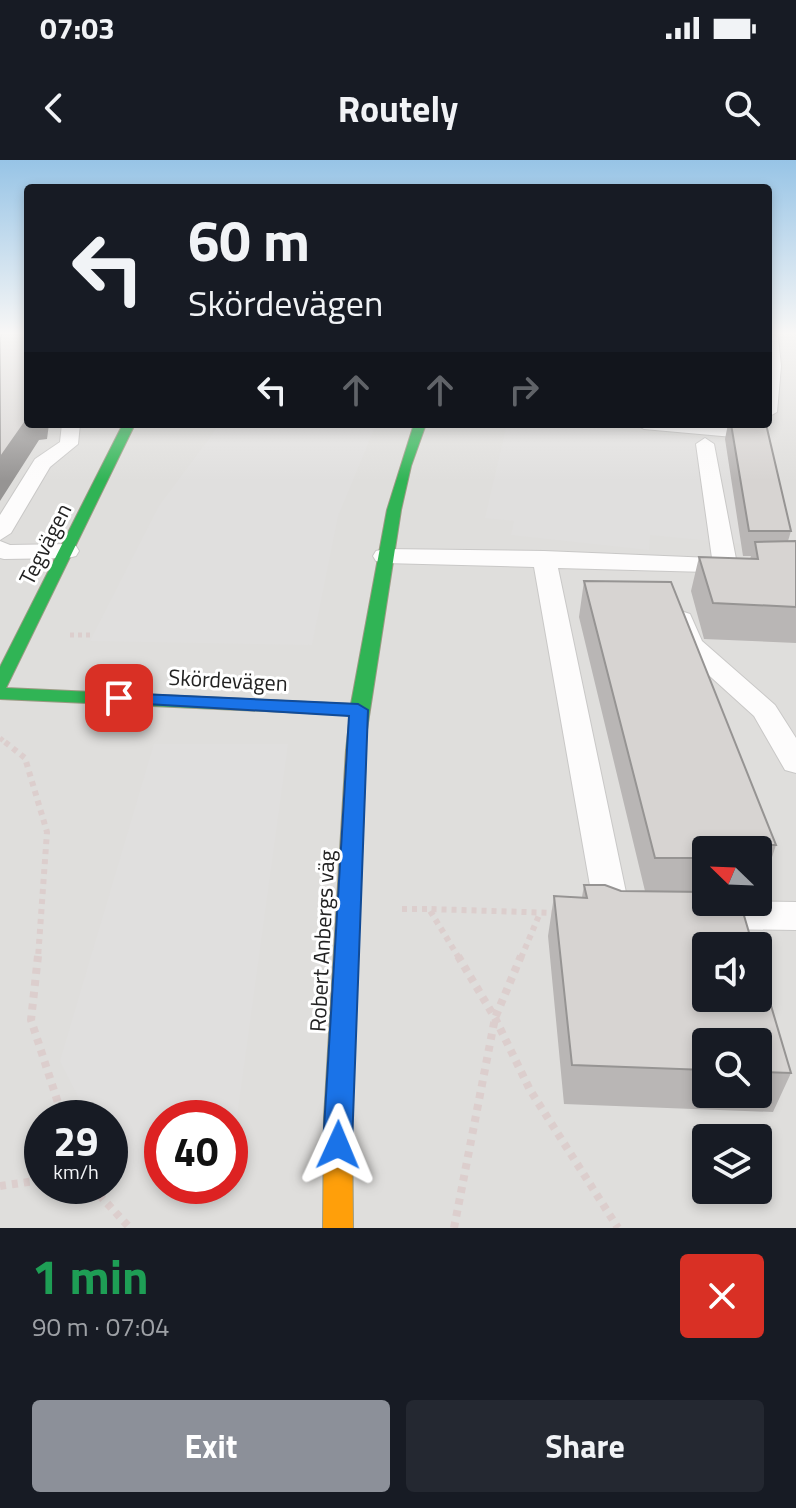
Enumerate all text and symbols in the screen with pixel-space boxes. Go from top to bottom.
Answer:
text: 07:03 [40,5,115,51]
text: Routely [338,81,458,136]
icon: back [32,86,76,130]
icon: search [720,86,764,130]
text: 60 m [188,198,310,283]
icon: left [56,216,160,320]
text: Skördevägen [188,275,383,330]
icon: left [250,368,294,412]
icon: ahead [334,368,378,412]
icon: ahead [418,368,462,412]
icon: right [502,368,546,412]
street label: Tegvägen [10,497,80,591]
street label: Skördevägen [168,660,288,700]
pin [85,664,153,732]
icon: arrive [97,676,141,720]
north arrow [692,836,772,916]
map controls [692,836,772,1204]
street label: Robert Anbergs väg [300,849,344,1033]
button: sound [692,932,772,1012]
button: search [692,1028,772,1108]
speed limit sign: 40 [144,1100,248,1204]
position arrow [296,1103,380,1187]
text: 29 [54,1111,98,1172]
button: layers [692,1124,772,1204]
text: km/h [53,1156,99,1187]
text: 1 min [32,1240,149,1313]
button: close [680,1254,764,1338]
text: 90 m · 07:04 [32,1307,170,1346]
button: Exit [32,1400,390,1492]
button: Share [406,1400,764,1492]

